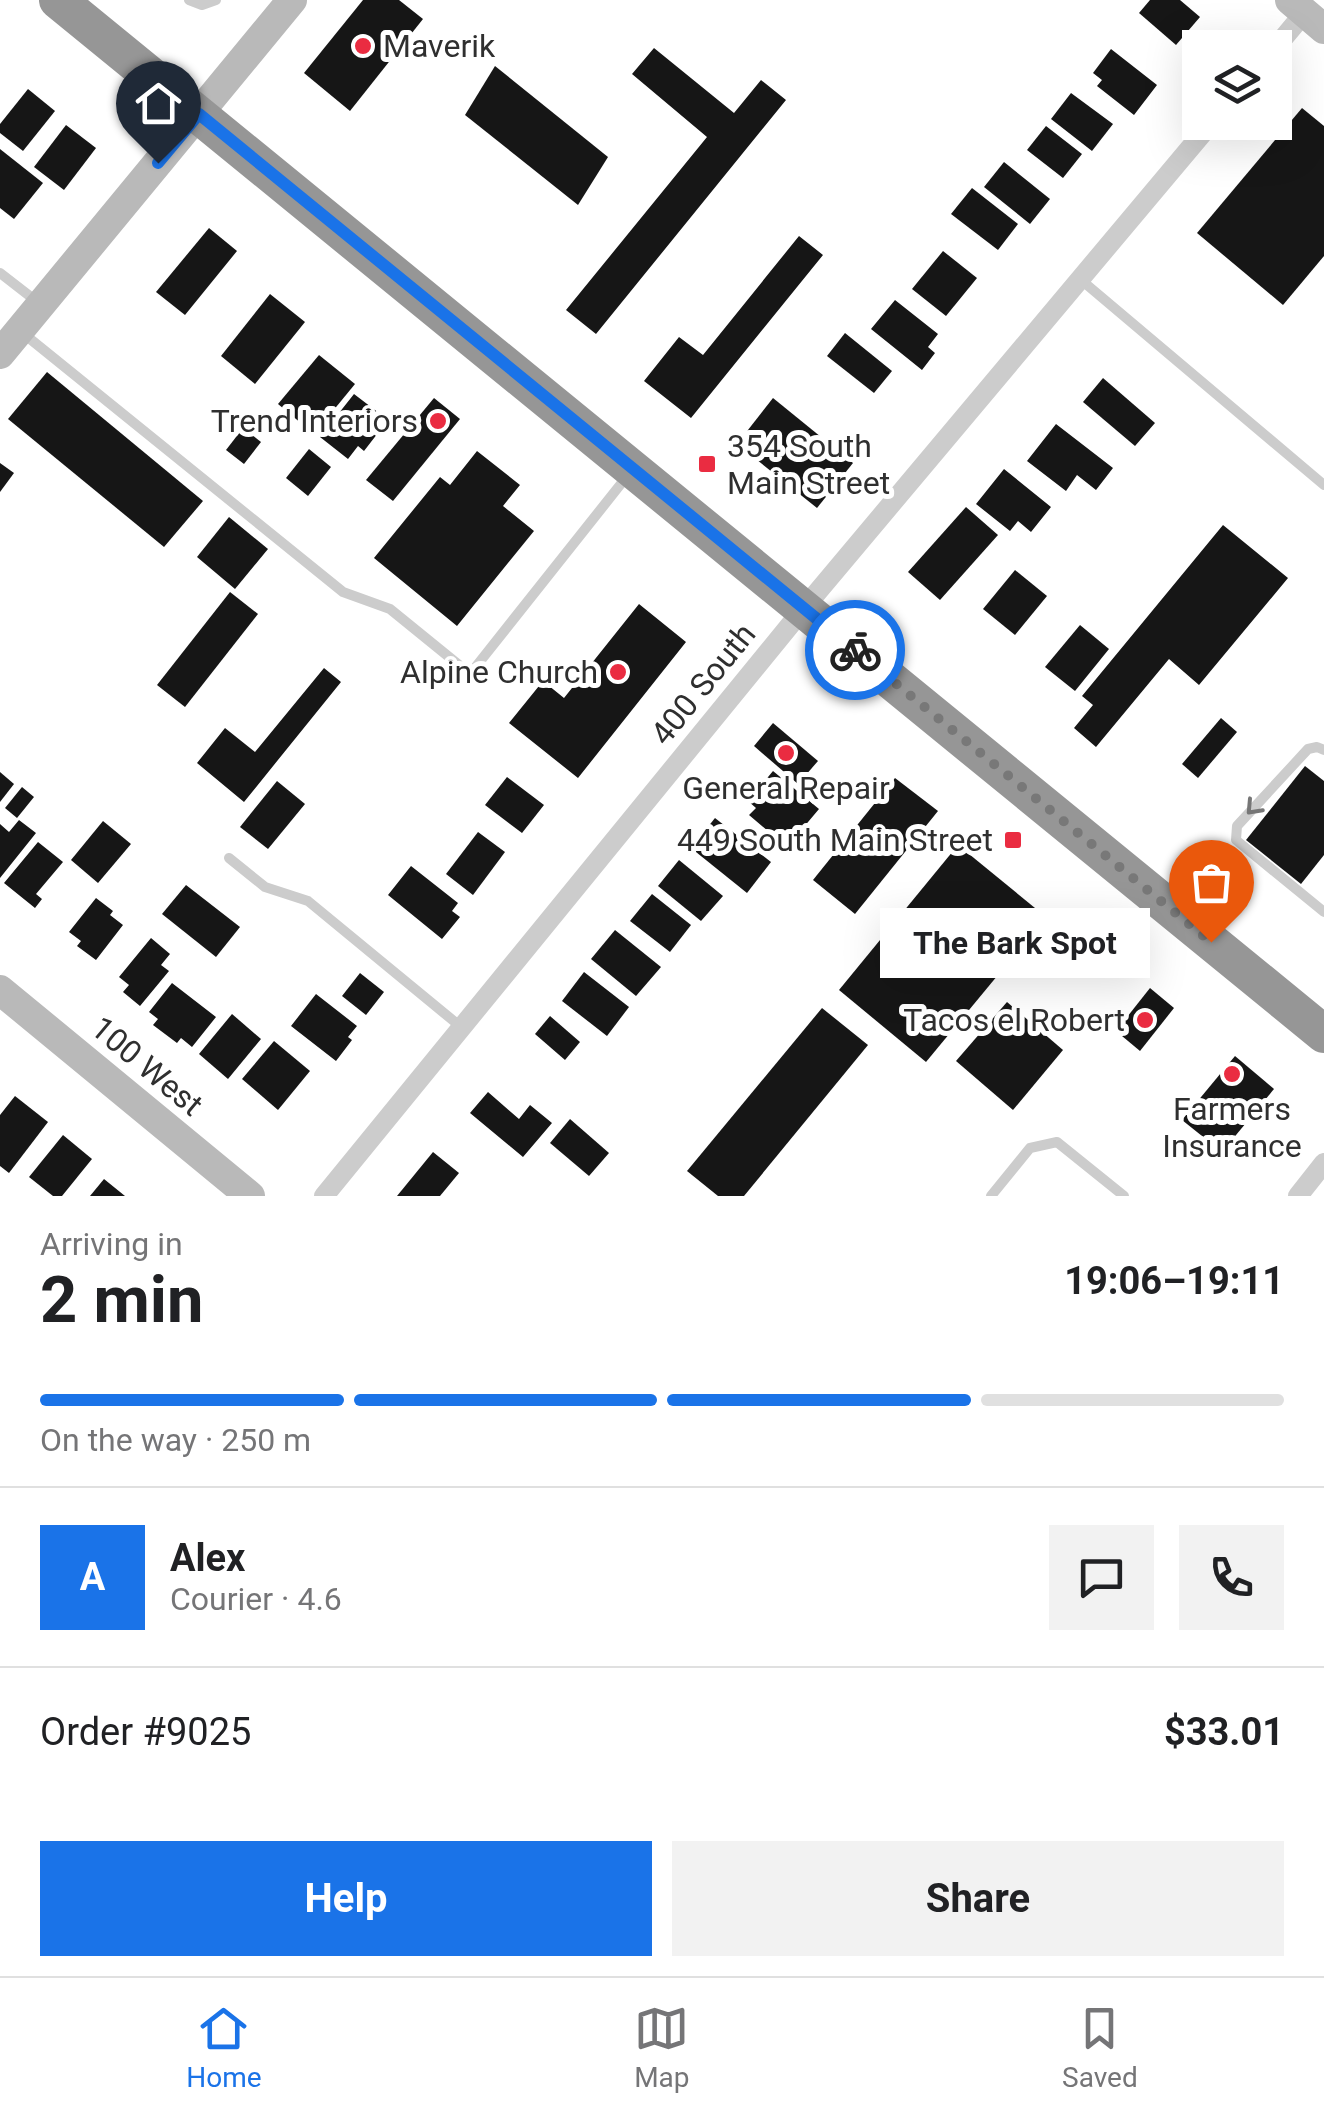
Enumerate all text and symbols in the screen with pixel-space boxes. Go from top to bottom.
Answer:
place label: Maverik [383,27,496,65]
map controls [1182,30,1292,140]
button: layers [1182,30,1292,140]
marker: Maverik [352,35,374,57]
pin [116,61,201,164]
icon: home [131,76,186,131]
place label: Trend Interiors [211,402,418,440]
marker: Trend Interiors [427,410,449,432]
place label: 354 South Main Street [727,427,890,502]
marker: 354 South Main Street [696,453,718,475]
courier [805,600,905,700]
street label: 400 South [643,616,763,752]
icon: bike [828,623,883,678]
place label: Alpine Church [400,653,598,691]
marker: Alpine Church [607,661,629,683]
marker: General Repair [775,742,797,764]
place label: General Repair [682,769,890,807]
one-way arrow [1247,797,1265,815]
place label: 449 South Main Street [677,821,993,859]
marker: 449 South Main Street [1002,829,1024,851]
pin [1169,840,1254,943]
icon: bag [1184,855,1239,910]
callout: The Bark Spot [881,907,1151,977]
text: The Bark Spot [913,924,1117,962]
place label: Tacos el Robert [903,1001,1125,1039]
street label: 100 West [84,1008,210,1124]
marker: Tacos el Robert [1134,1009,1156,1031]
marker: Farmers Insurance [1221,1063,1243,1085]
place label: Farmers Insurance [1162,1090,1302,1165]
text: Arriving in [40,1225,183,1263]
text: 19:06–19:11 [1064,1259,1284,1303]
text: 2 min [40,1262,203,1338]
text: On the way · 250 m [40,1421,311,1459]
button: chat [1049,1525,1154,1630]
button: phone [1179,1525,1284,1630]
text: Alex [170,1536,245,1580]
text: A [80,1555,105,1599]
text: Courier · 4.6 [170,1580,342,1618]
text: Order #9025 [40,1710,251,1754]
text: $33.01 [1164,1710,1284,1754]
button: Help [40,1841,652,1956]
button: Share [672,1841,1284,1956]
tab: Home [186,2001,262,2094]
tab: Map [634,2001,690,2094]
tab: Saved [1062,2001,1138,2094]

